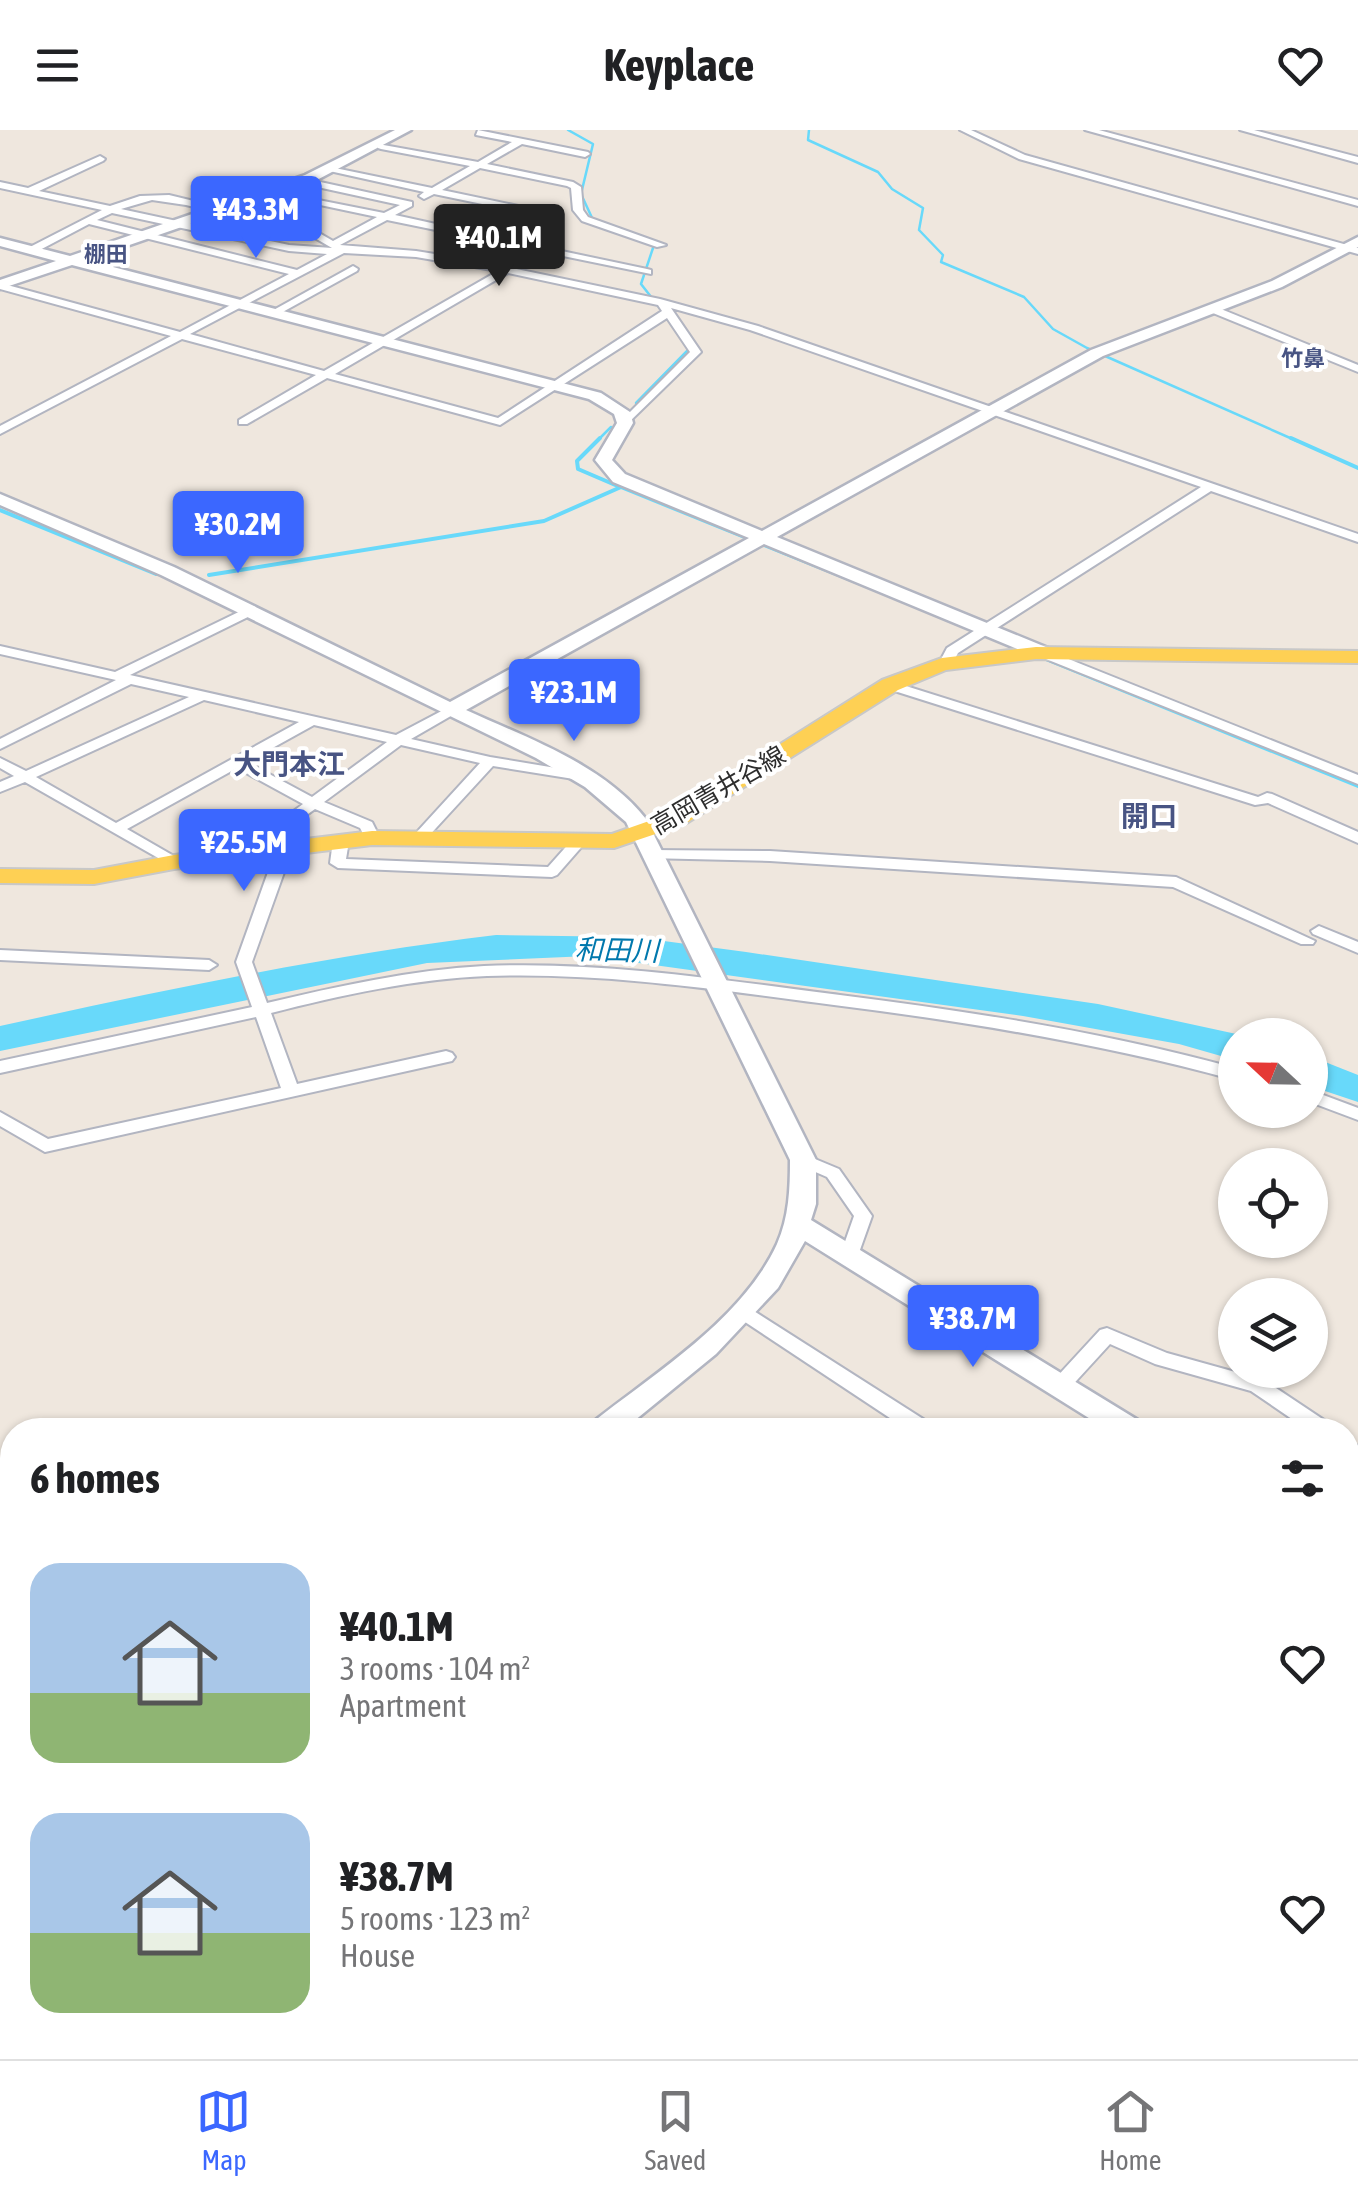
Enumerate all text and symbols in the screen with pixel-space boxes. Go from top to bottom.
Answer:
icon: menu [30,38,85,93]
icon: heart [1273,38,1328,93]
text: Keyplace [604,39,754,91]
pin: ¥43.3M [175,176,337,261]
text: ¥43.3M [213,190,299,227]
pin: ¥40.1M [418,204,580,289]
text: ¥40.1M [456,218,542,255]
district label: 棚田 [84,241,128,267]
district label: 竹鼻 [1281,345,1325,371]
pin: ¥30.2M [157,491,319,576]
text: ¥30.2M [195,505,281,542]
pin: ¥23.1M [493,659,655,744]
text: ¥23.1M [531,673,617,710]
street label: 高岡青井谷線 [646,740,790,840]
district label: 大門本江 [233,748,345,780]
district label: 開口 [1121,800,1177,832]
pin: ¥25.5M [163,809,325,894]
text: ¥25.5M [201,823,287,860]
water label: 和田川 [575,933,662,967]
north arrow [1218,1018,1328,1128]
map controls [1218,1018,1328,1388]
button: locate [1218,1148,1328,1258]
button: layers [1218,1278,1328,1388]
pin: ¥38.7M [892,1285,1054,1370]
text: ¥38.7M [930,1299,1016,1336]
icon: filters [1275,1451,1330,1506]
text: 6 homes [30,1454,160,1502]
text: ¥40.1M [340,1602,454,1650]
icon: home [110,1603,230,1723]
icon: heart [1275,1636,1330,1691]
text: 3 rooms · 104 m² [340,1650,530,1687]
text: Apartment [340,1687,466,1724]
text: ¥38.7M [340,1852,454,1900]
icon: home [110,1853,230,1973]
icon: heart [1275,1886,1330,1941]
text: 5 rooms · 123 m² [340,1900,530,1937]
text: House [340,1937,415,1974]
tab: Map [196,2084,251,2176]
tab: Saved [644,2084,706,2176]
tab: Home [1099,2084,1162,2176]

